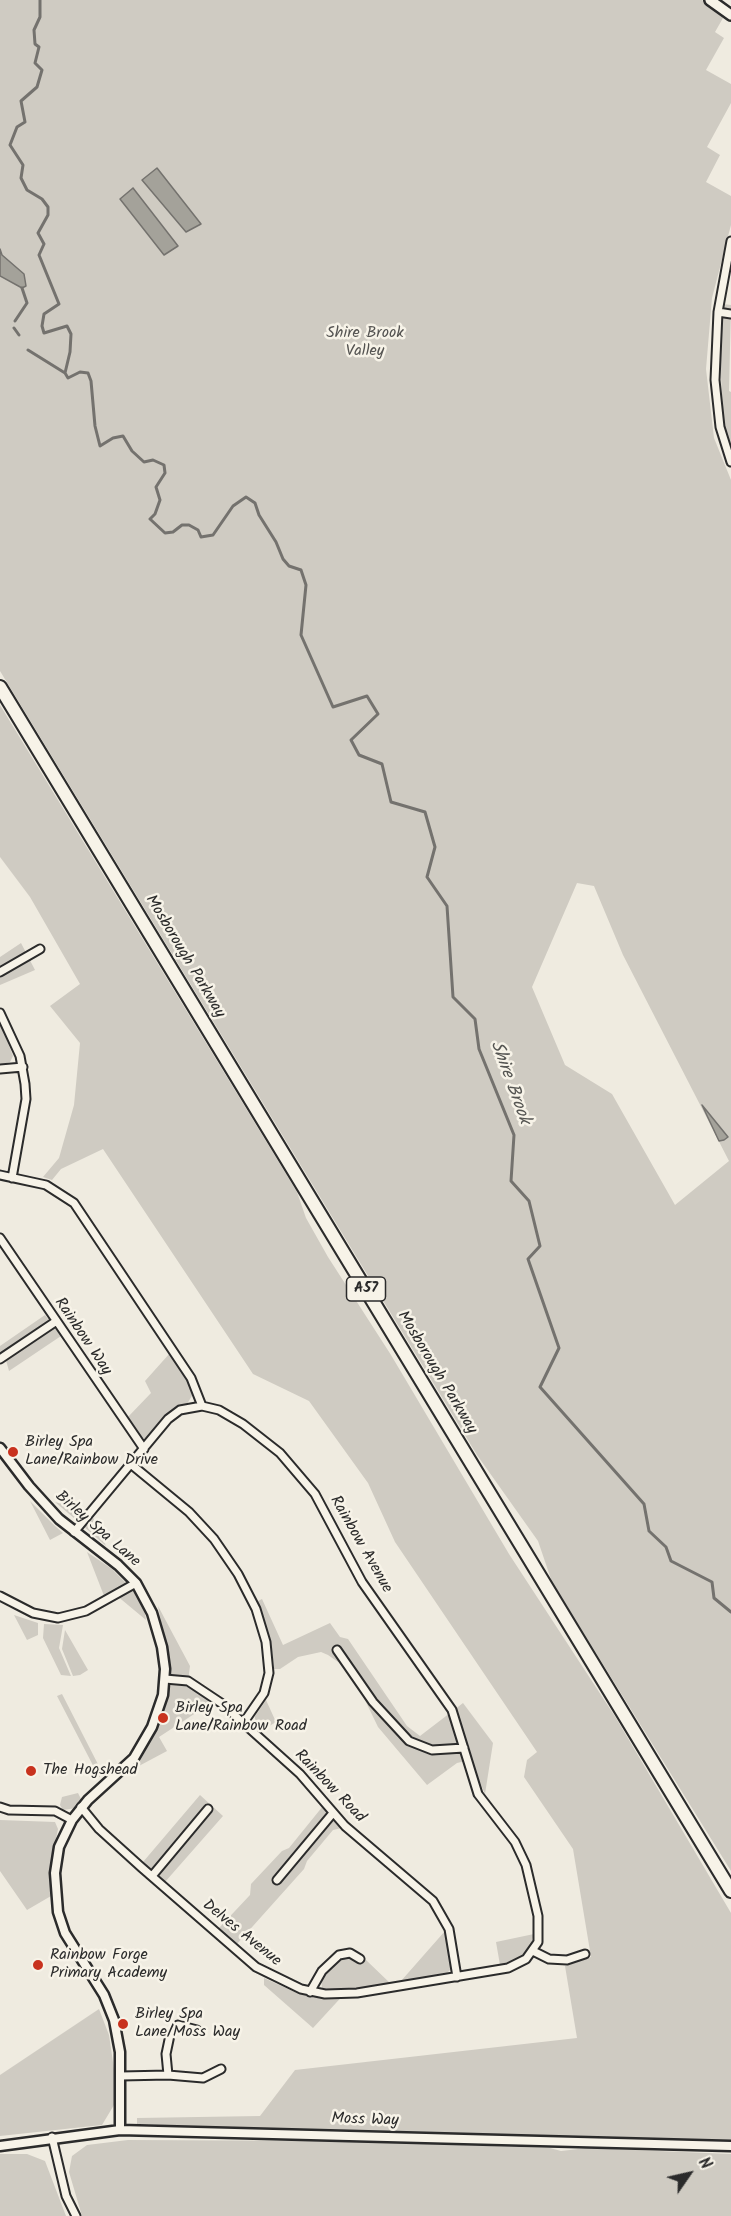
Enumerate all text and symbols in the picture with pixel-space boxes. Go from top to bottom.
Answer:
park label: Shire Brook Valley [326,324,404,362]
street label: Mosborough Parkway [140,892,228,1022]
water label: Shire Brook [484,1038,534,1128]
road number: A57 [346,1277,386,1301]
street label: Rainbow Way [49,1295,115,1379]
street label: Mosborough Parkway [392,1308,480,1438]
place label: Birley Spa Lane/Rainbow Drive [25,1433,158,1471]
marker: Birley Spa Lane/Rainbow Drive [6,1445,20,1459]
street label: Birley Spa Lane [51,1488,143,1572]
street label: Rainbow Avenue [324,1493,396,1597]
place label: Birley Spa Lane/Rainbow Road [175,1699,307,1737]
marker: Birley Spa Lane/Rainbow Road [156,1711,170,1725]
street label: Rainbow Road [289,1746,369,1828]
place label: The Hogshead [43,1761,137,1781]
marker: The Hogshead [24,1764,38,1778]
street label: Delves Avenue [198,1896,284,1972]
place label: Rainbow Forge Primary Academy [50,1946,167,1984]
marker: Rainbow Forge Primary Academy [31,1958,45,1972]
place label: Birley Spa Lane/Moss Way [135,2005,240,2043]
marker: Birley Spa Lane/Moss Way [116,2017,130,2031]
street label: Moss Way [331,2110,399,2132]
north arrow [659,2144,719,2204]
text: N [691,2152,718,2175]

